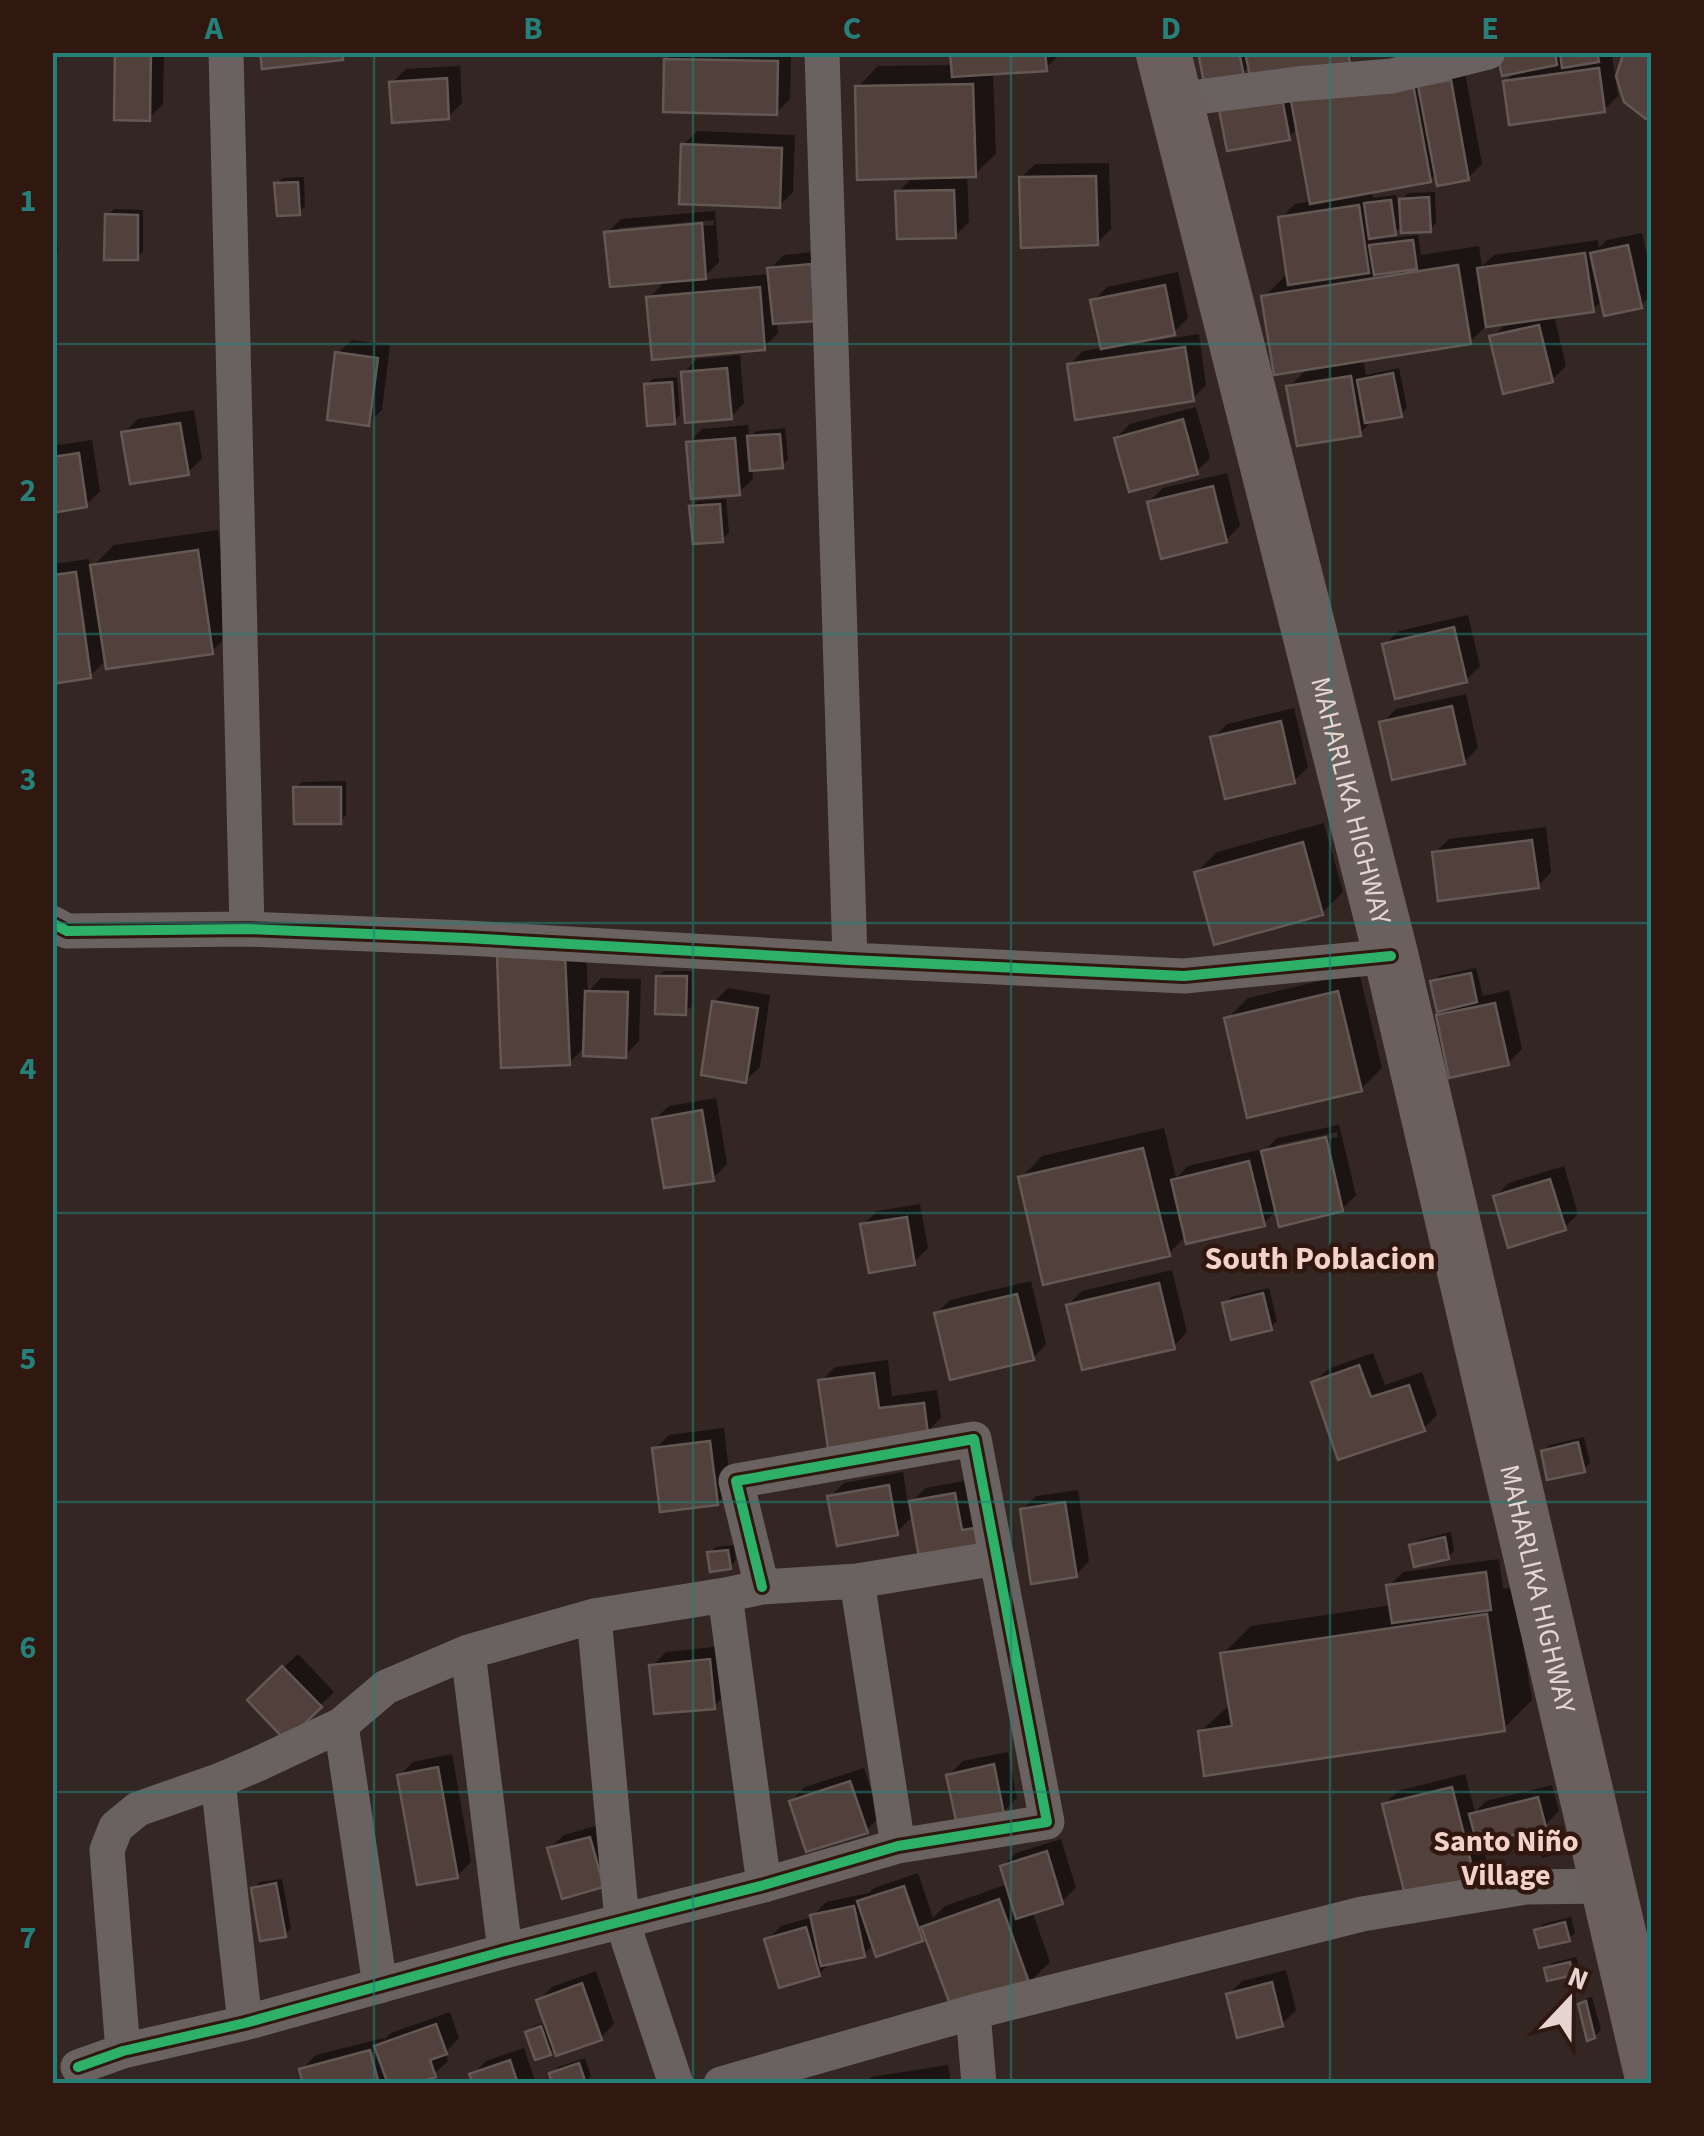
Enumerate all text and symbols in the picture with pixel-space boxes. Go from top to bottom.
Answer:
text: A [204,6,224,52]
text: B [523,6,543,52]
text: C [843,6,861,52]
text: D [1161,6,1181,52]
text: E [1481,6,1499,52]
text: 1 [20,178,36,224]
text: 2 [20,468,36,514]
street label: MAHARLIKA HIGHWAY [1300,673,1401,930]
text: 3 [20,757,36,803]
text: 4 [20,1046,37,1092]
district label: South Poblacion [1204,1236,1436,1282]
text: 5 [20,1336,36,1382]
street label: MAHARLIKA HIGHWAY [1489,1461,1586,1718]
text: 6 [20,1625,36,1671]
district label: Santo Niño Village [1433,1820,1579,1897]
text: 7 [20,1915,36,1961]
north arrow [1519,1951,1619,2051]
text: N [1562,1957,1594,2001]

